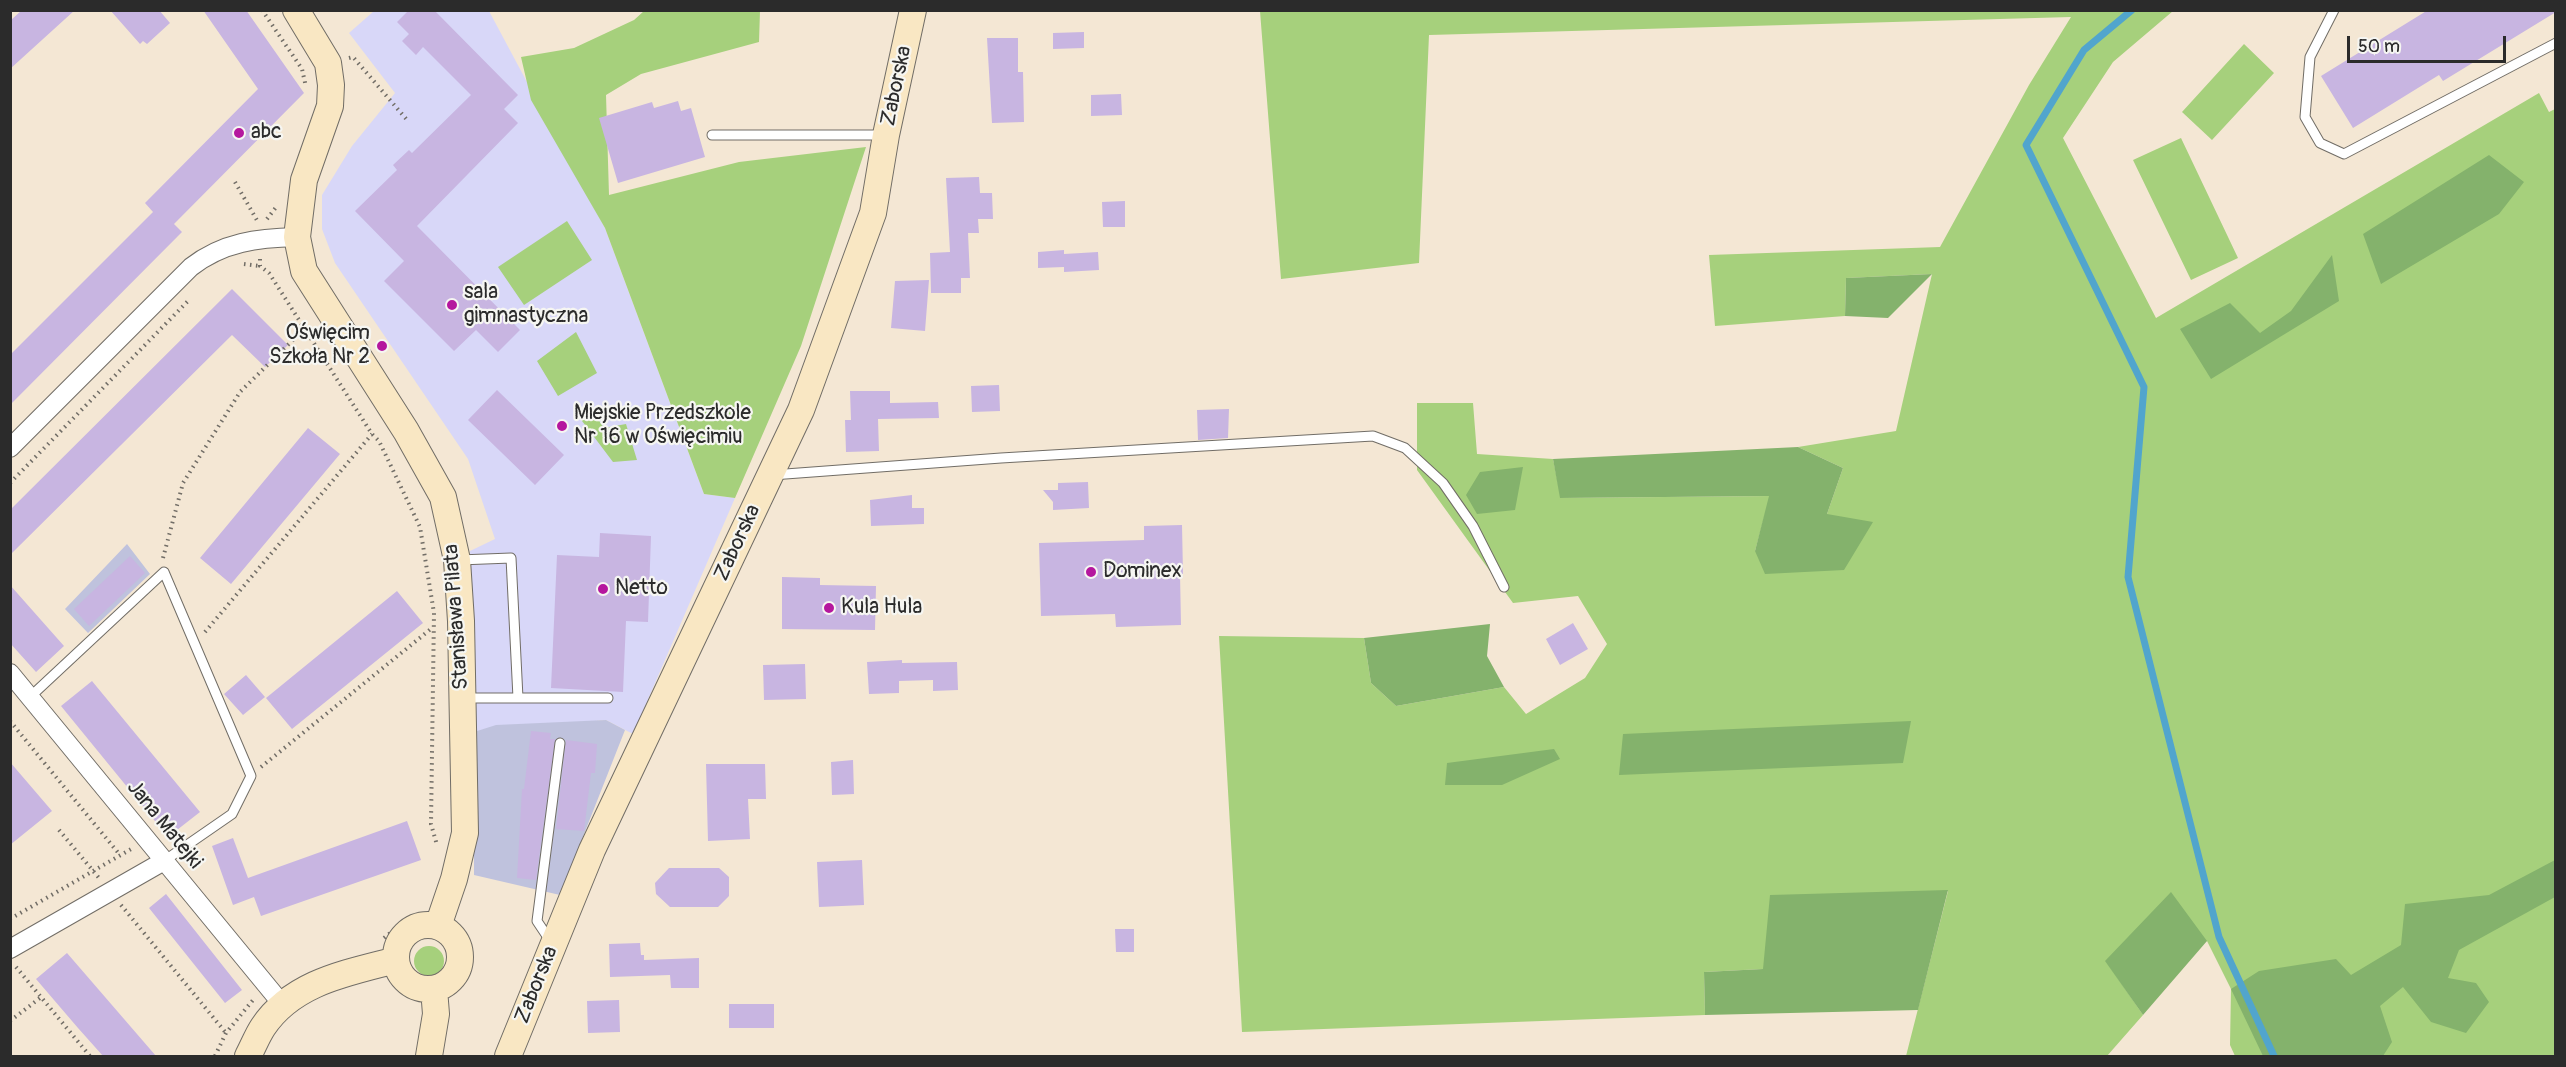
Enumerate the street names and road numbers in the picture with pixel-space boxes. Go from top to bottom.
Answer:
street label: Zaborska [876,44,918,128]
street label: Zaborska [709,501,767,585]
street label: Stanisława Pilata [439,543,475,691]
street label: Jana Matejki [121,776,207,874]
street label: Zaborska [510,943,564,1027]

